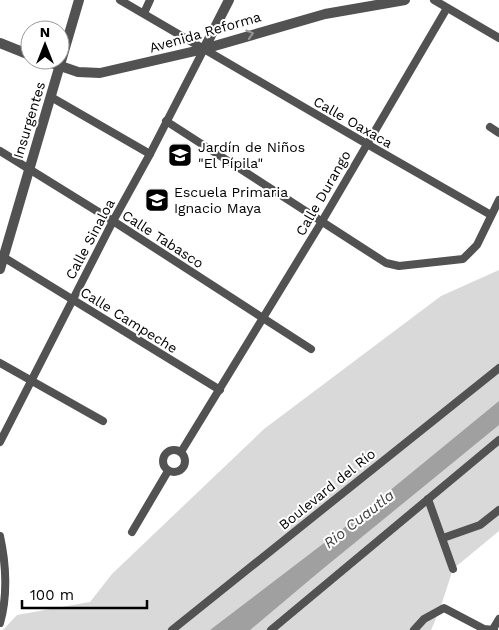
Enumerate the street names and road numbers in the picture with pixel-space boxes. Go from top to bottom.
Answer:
street label: Avenida Reforma [147,8,263,56]
street label: Insurgentes [10,80,48,160]
street label: Calle Oaxaca [311,93,395,151]
street label: Calle Durango [292,148,354,238]
street label: Calle Sinaloa [62,196,118,282]
street label: Calle Tabasco [119,207,207,271]
street label: Calle Campeche [78,284,180,356]
street label: Boulevard del Río [276,445,378,533]

